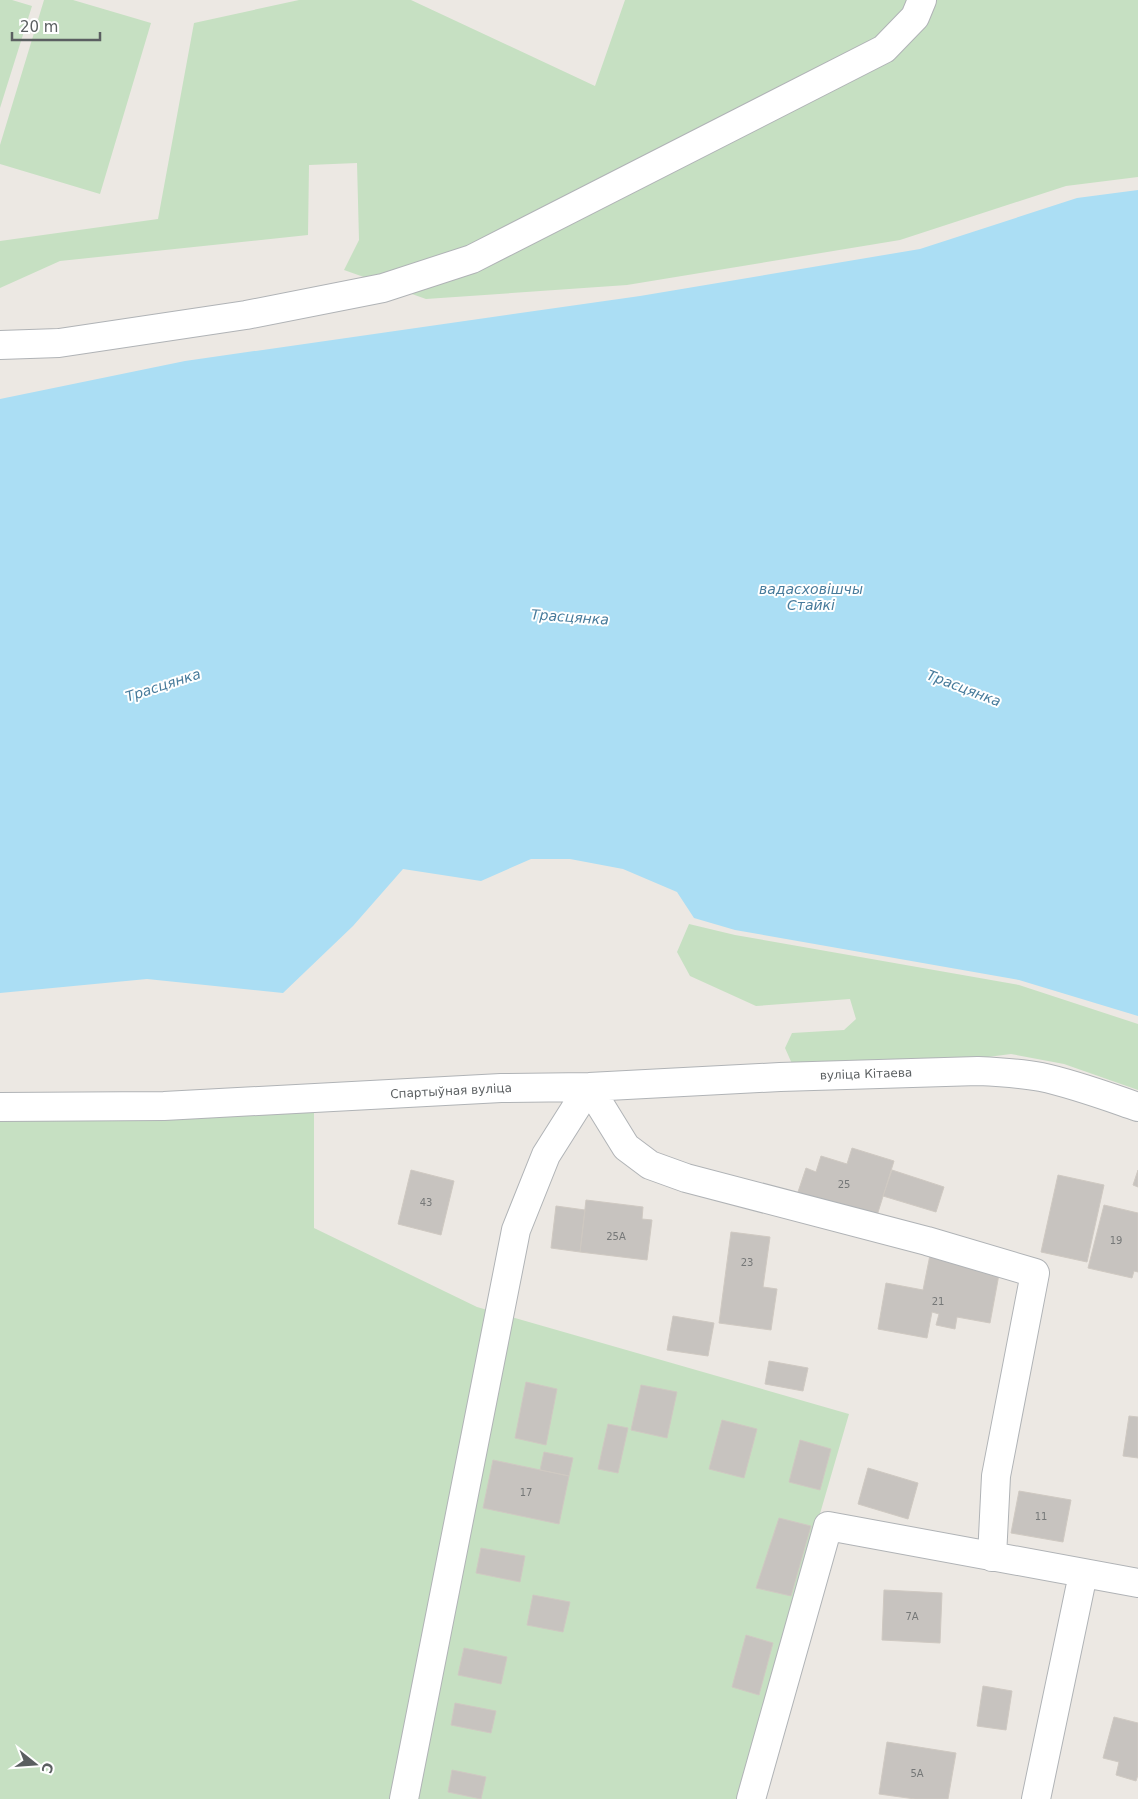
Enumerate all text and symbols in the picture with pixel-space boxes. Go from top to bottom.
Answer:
scale bar [12,10,100,42]
text: 20 m [20,18,58,36]
water label: вадасховішчы Стайкі [759,581,863,613]
water label: Трасцянка [531,606,609,628]
water label: Трасцянка [124,665,202,705]
water label: Трасцянка [925,667,1003,709]
street label: вуліца Кітаева [820,1065,912,1083]
street label: Спартыўная вуліца [390,1081,512,1101]
house number: 25 [838,1179,850,1190]
house number: 43 [420,1197,432,1208]
house number: 25А [606,1231,626,1242]
house number: 19 [1110,1235,1122,1246]
house number: 23 [741,1257,753,1268]
house number: 21 [932,1296,944,1307]
house number: 17 [520,1487,532,1498]
house number: 11 [1035,1511,1047,1522]
house number: 7А [905,1611,919,1622]
north arrow [10,1739,60,1789]
text: С [38,1761,57,1775]
house number: 5А [910,1768,924,1779]

